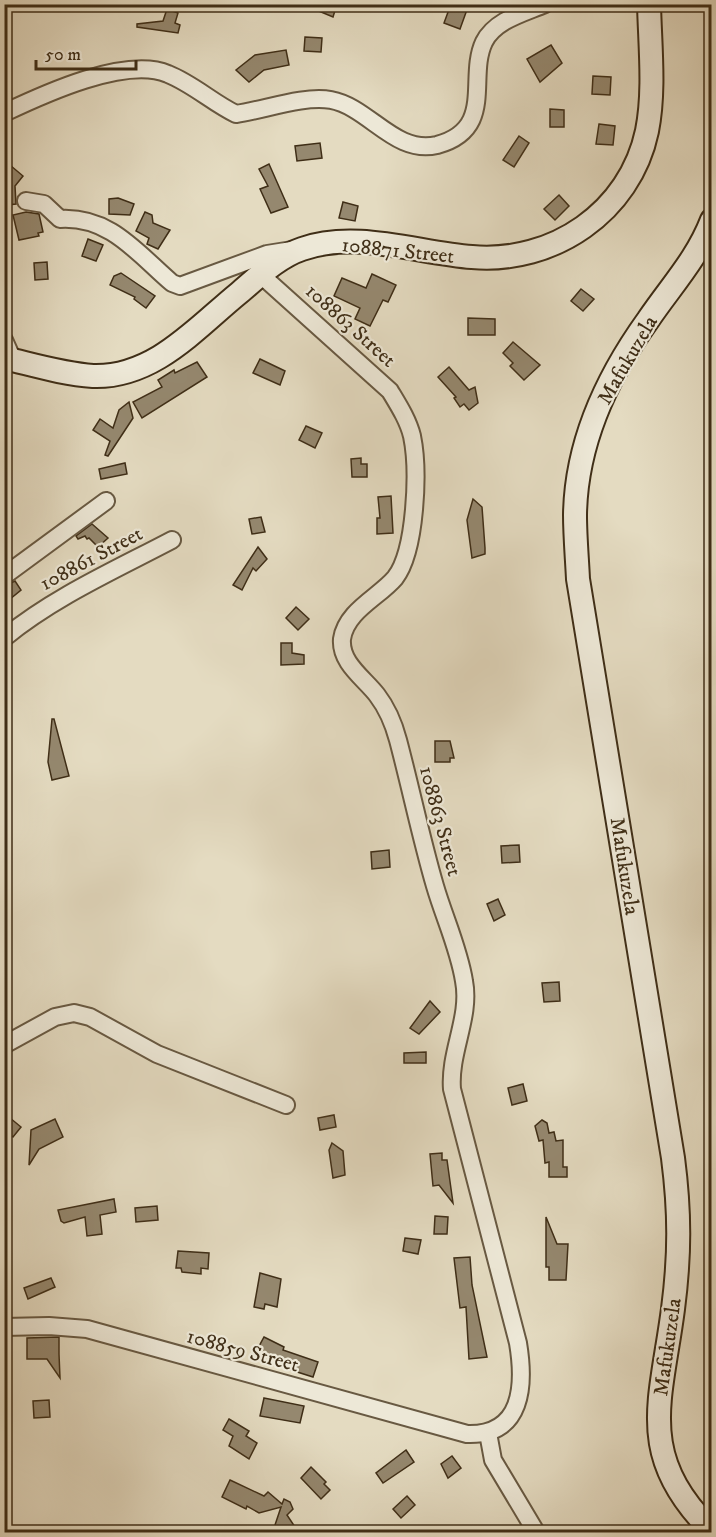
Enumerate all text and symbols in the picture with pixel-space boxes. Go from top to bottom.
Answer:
scale bar [36,33,136,71]
text: 50 m [45,44,81,66]
street label: 108871 Street [340,232,456,270]
street label: 108863 Street [300,278,401,373]
street label: Mafukuzela [592,311,664,410]
street label: 108861 Street [36,521,148,597]
street label: 108863 Street [413,763,467,879]
street label: Mafukuzela [603,816,645,917]
street label: Mafukuzela [648,1297,688,1398]
street label: 108859 Street [184,1324,302,1378]

